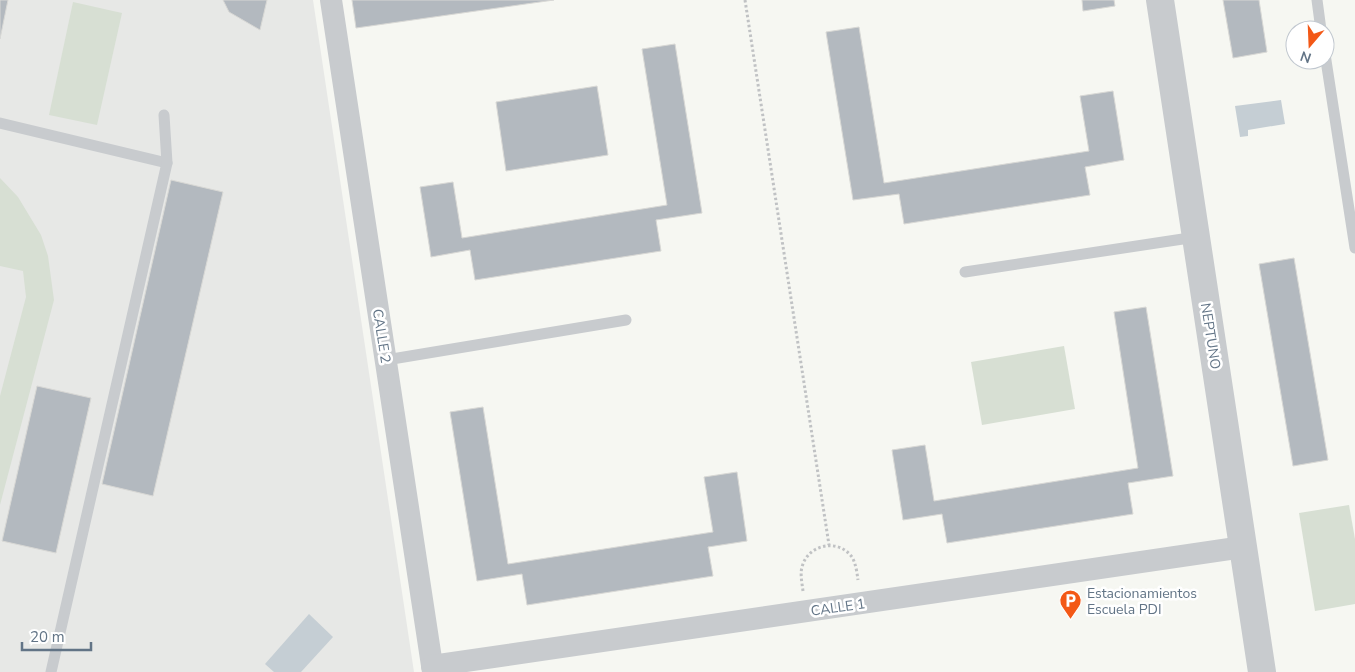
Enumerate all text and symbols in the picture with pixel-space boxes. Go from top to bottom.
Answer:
north arrow [1285,20,1335,70]
text: N [1298,46,1314,68]
street label: NEPTUNO [1196,302,1225,371]
street label: CALLE 2 [368,308,395,365]
place label: Estacionamientos Escuela PDI [1087,584,1197,619]
parking icon: Estacionamientos Escuela PDI [1059,589,1083,620]
street label: CALLE 1 [810,594,867,621]
scale bar [22,620,91,652]
text: 20 m [30,627,65,647]

